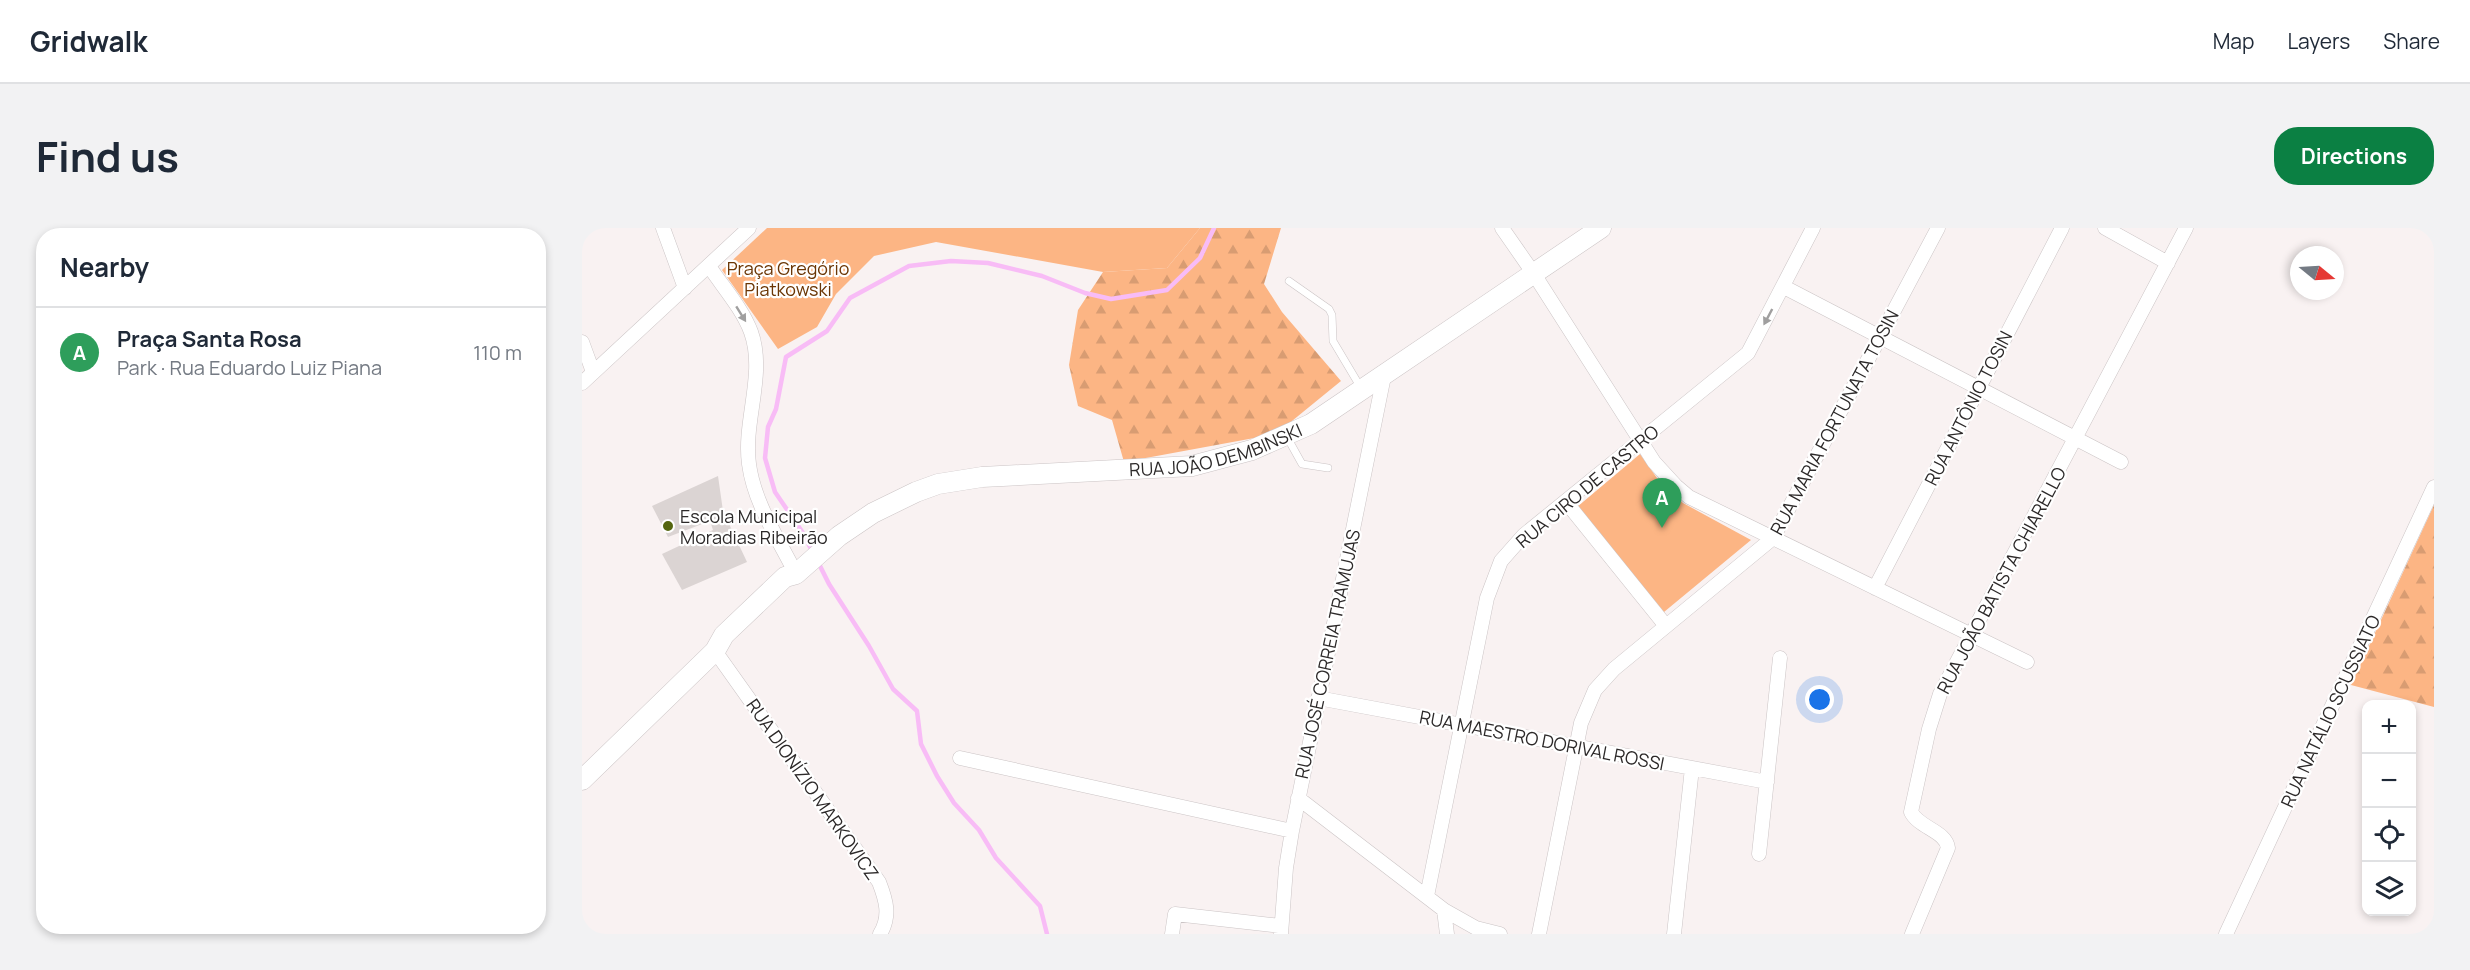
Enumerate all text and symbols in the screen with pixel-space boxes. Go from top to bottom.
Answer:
text: Gridwalk [30,22,147,60]
text: Map [2213,27,2254,55]
text: Layers [2287,27,2350,55]
text: Share [2383,27,2440,55]
text: Find us [36,127,179,185]
button: Directions [2274,127,2434,185]
north arrow [2290,246,2344,300]
text: Nearby [60,249,149,285]
park label: Praça Gregório Piatkowski [727,256,849,301]
street label: RUA MARIA FORTUNATA TOSIN [1764,305,1904,539]
one-way arrow [735,306,746,323]
one-way arrow [1763,309,1772,326]
text: Praça Santa Rosa [117,324,302,354]
street label: RUA ANTÔNIO TOSIN [1919,327,2017,489]
text: A [73,339,86,366]
text: 110 m [473,339,522,366]
text: Park · Rua Eduardo Luiz Piana [117,354,382,381]
street label: RUA JOÃO DEMBINSKI [1129,418,1306,481]
street label: RUA CIRO DE CASTRO [1511,420,1663,552]
street label: RUA JOÃO BATISTA CHIARELLO [1931,463,2071,697]
pin: A [1642,478,1682,528]
place label: Escola Municipal Moradias Ribeirão [680,504,828,549]
marker: Escola Municipal Moradias Ribeirão [661,519,675,533]
street label: RUA JOSÉ CORREIA TRAMUJAS [1289,527,1365,781]
street label: RUA NATÁLIO SCUSSIATO [2275,611,2385,811]
your location [1805,685,1834,714]
street label: RUA DIONÍZIO MARKOVICZ [741,694,885,884]
map controls [2362,700,2416,916]
button: + [2362,700,2416,754]
street label: RUA MAESTRO DORIVAL ROSSI [1417,704,1667,776]
button: − [2362,754,2416,808]
button: locate [2362,808,2416,862]
button: layers [2362,862,2416,916]

